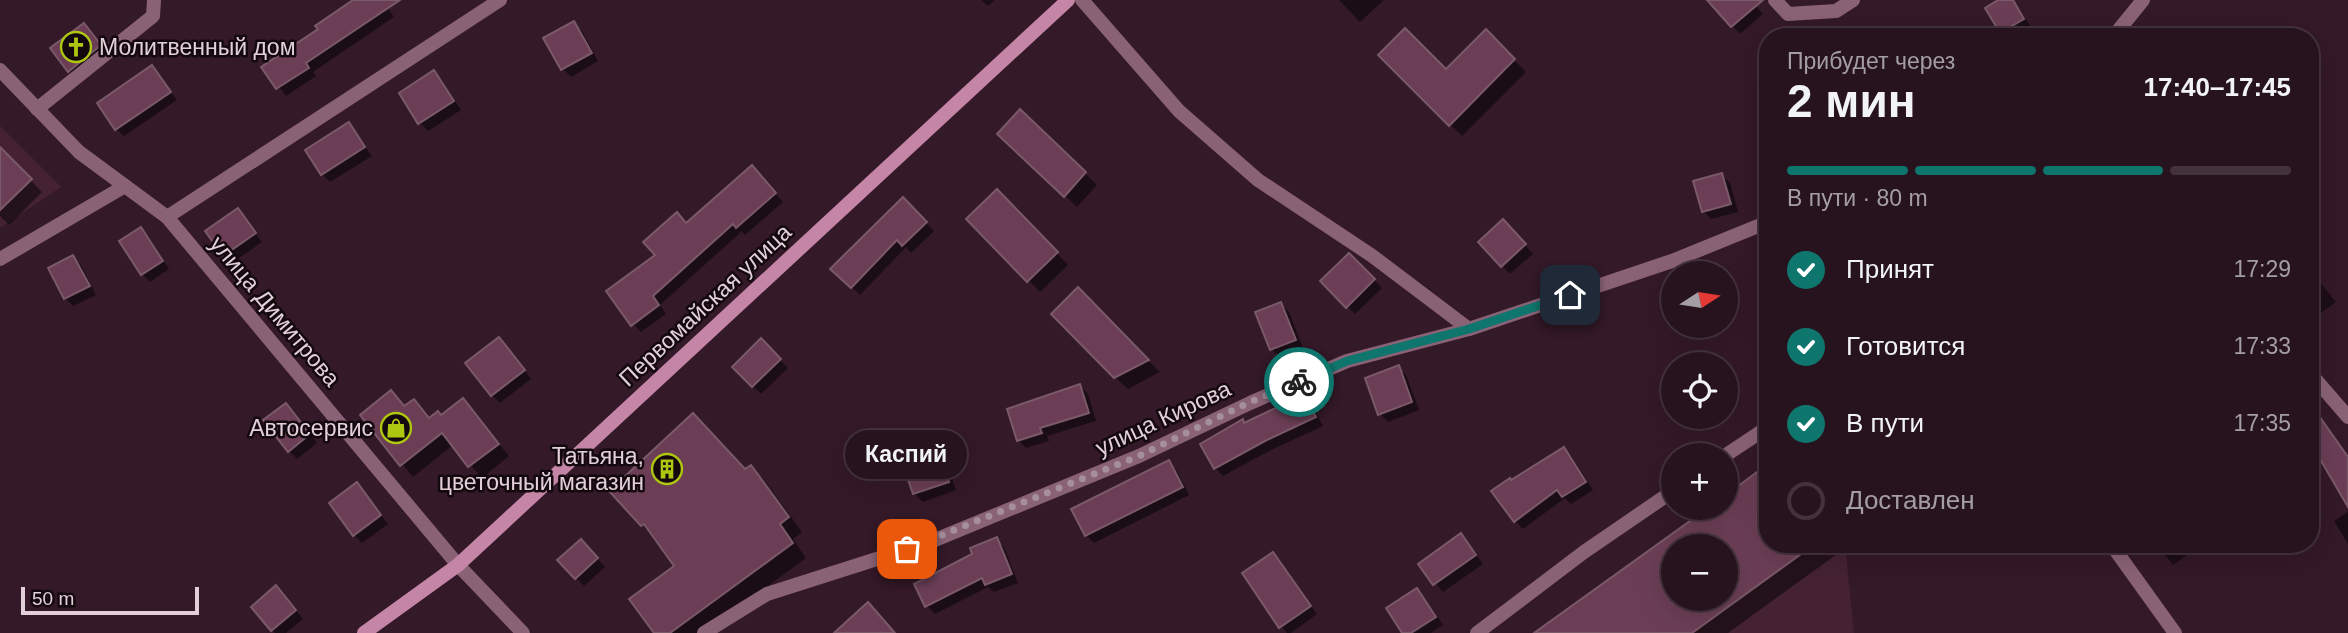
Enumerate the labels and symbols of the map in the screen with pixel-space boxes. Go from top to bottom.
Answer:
church icon: Молитвенный дом [59,30,93,64]
place label: Молитвенный дом [99,34,295,60]
street label: Первомайская улица [614,219,796,391]
street label: улица Димитрова [205,231,345,391]
north arrow [1661,261,1738,338]
pin [1540,265,1600,325]
courier [1264,347,1334,417]
street label: улица Кирова [1091,375,1235,461]
shop icon: Автосервис [379,411,413,445]
place label: Автосервис [249,415,373,441]
callout: Каспий [846,430,968,479]
place label: Татьяна, цветочный магазин [439,443,644,495]
building icon: Татьяна, цветочный магазин [650,452,684,486]
pin [877,519,937,579]
scale bar [21,584,200,616]

